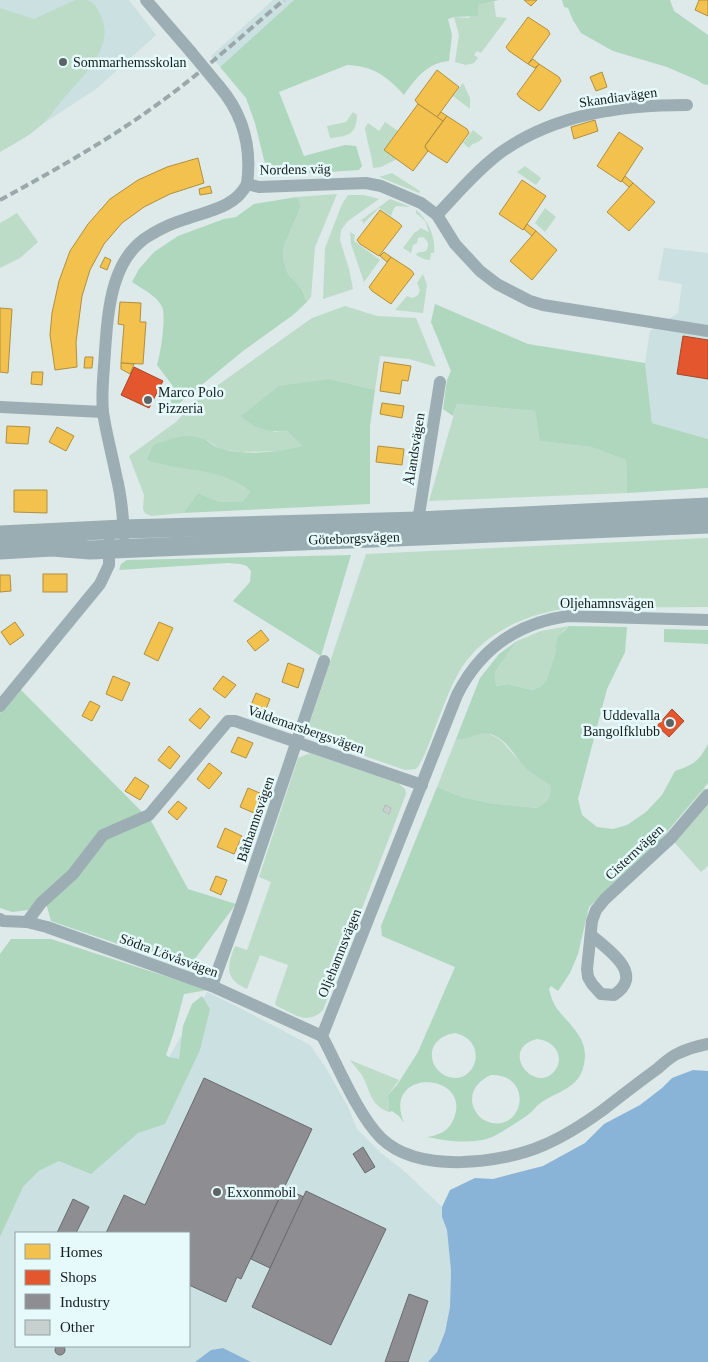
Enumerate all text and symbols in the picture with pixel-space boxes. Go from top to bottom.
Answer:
place label: Sommarhemsskolan [73,55,187,70]
marker: Sommarhemsskolan [57,56,69,68]
street label: Skandiavägen [578,85,658,110]
street label: Nordens väg [259,161,331,178]
place label: Marco Polo Pizzeria [158,385,224,416]
marker: Marco Polo Pizzeria [142,394,154,406]
street label: Ålandsvägen [401,412,428,486]
street label: Göteborgsvägen [308,529,400,548]
street label: Oljehamnsvägen [560,596,654,611]
street label: Valdemarsbergsvägen [245,702,366,757]
place label: Uddevalla Bangolfklubb [583,708,661,739]
marker: Uddevalla Bangolfklubb [664,717,676,729]
street label: Båthamnsvägen [234,774,277,864]
street label: Cisternvägen [602,822,666,883]
street label: Oljehamnsvägen [315,907,364,1000]
street label: Södra Lövåsvägen [117,931,220,980]
place label: Exxonmobil [227,1185,296,1200]
marker: Exxonmobil [211,1186,223,1198]
legend [15,1232,190,1347]
text: Homes [60,1244,103,1260]
text: Shops [60,1269,97,1285]
text: Industry [60,1294,110,1310]
text: Other [60,1319,94,1335]

